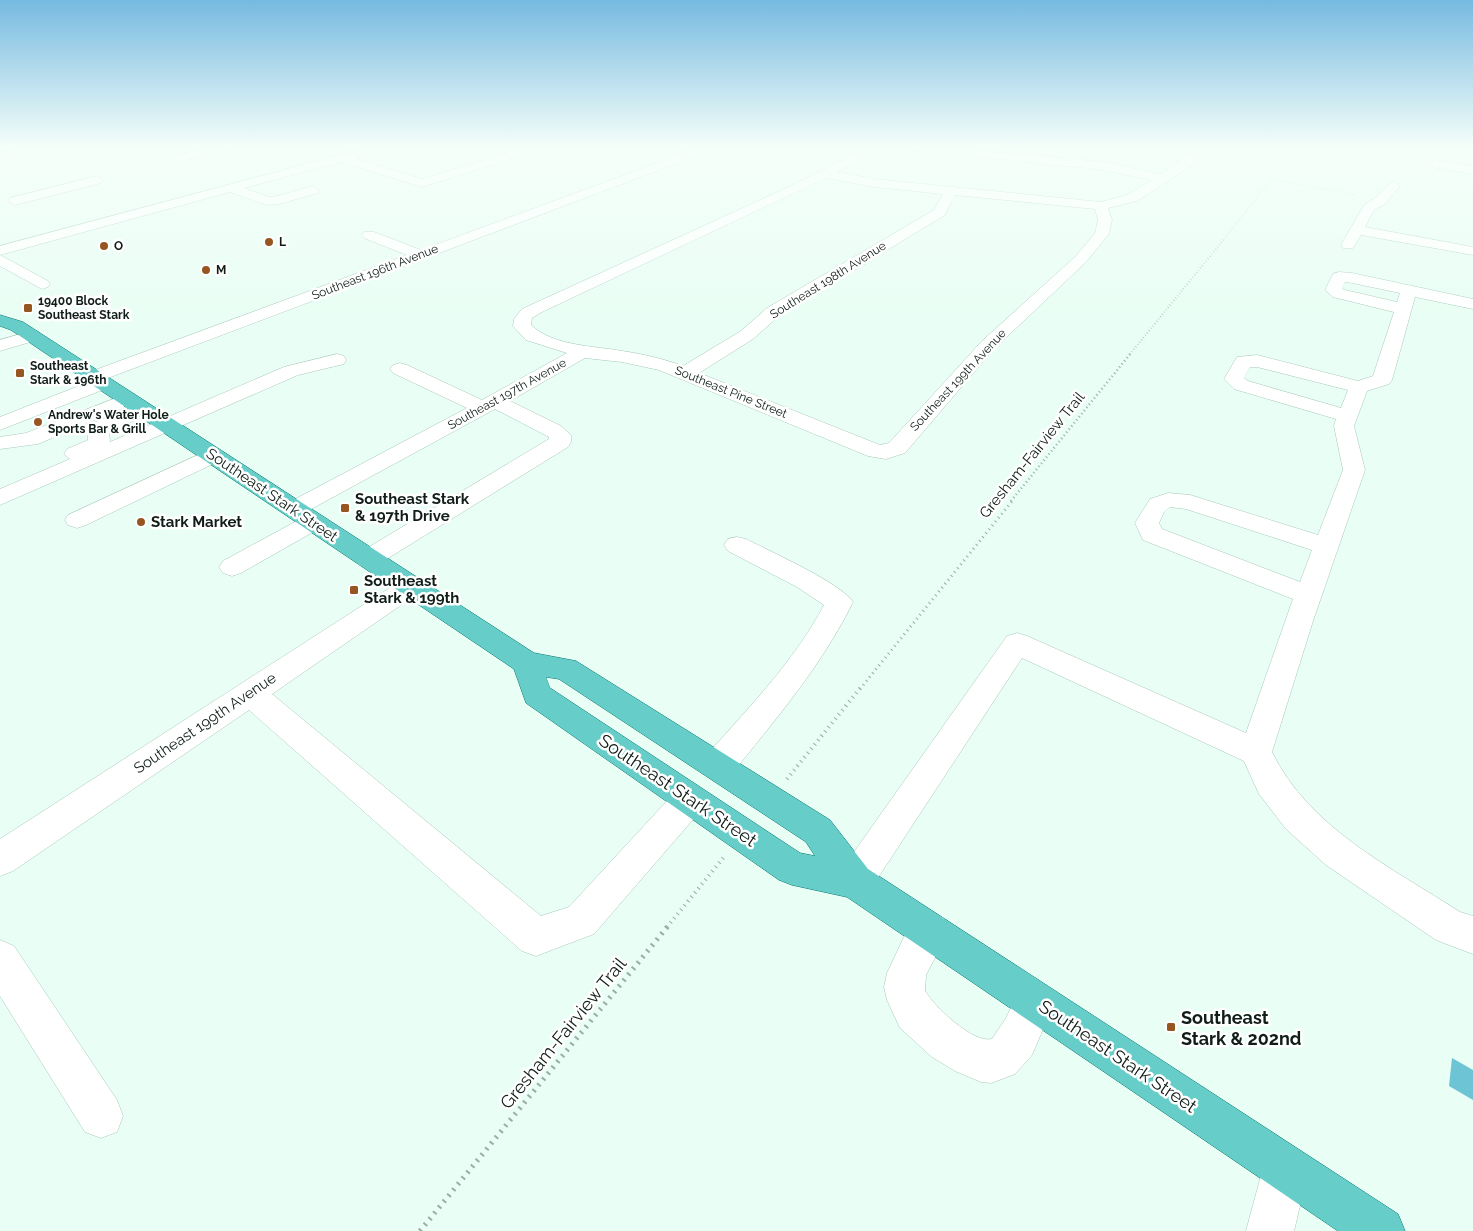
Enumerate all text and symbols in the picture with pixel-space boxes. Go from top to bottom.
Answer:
place label: L [279,235,286,249]
marker: L [263,236,275,248]
place label: O [114,239,123,253]
street label: Southeast 198th Avenue [767,239,889,321]
marker: O [98,240,110,252]
street label: Southeast 196th Avenue [310,241,440,303]
place label: M [216,263,226,277]
marker: M [200,264,212,276]
place label: 19400 Block Southeast Stark [38,294,130,322]
marker: 19400 Block Southeast Stark [22,302,34,314]
street label: Southeast 199th Avenue [907,326,1009,434]
street label: Southeast 197th Avenue [445,356,569,432]
place label: Southeast Stark & 196th [30,359,107,387]
street label: Southeast Pine Street [673,363,789,421]
marker: Southeast Stark & 196th [14,367,26,379]
street label: Gresham-Fairview Trail [976,388,1089,522]
place label: Andrew's Water Hole Sports Bar & Grill [48,408,169,436]
marker: Andrew's Water Hole Sports Bar & Grill [32,416,44,428]
street label: Southeast Stark Street [203,444,341,546]
place label: Southeast Stark & 197th Drive [355,490,470,525]
marker: Southeast Stark & 197th Drive [339,502,351,514]
place label: Stark Market [151,513,242,531]
marker: Stark Market [135,516,147,528]
place label: Southeast Stark & 199th [364,572,459,607]
marker: Southeast Stark & 199th [348,584,360,596]
street label: Southeast 199th Avenue [131,669,280,777]
street label: Southeast Stark Street [595,729,761,851]
street label: Gresham-Fairview Trail [496,953,631,1113]
street label: Southeast Stark Street [1035,995,1201,1117]
place label: Southeast Stark & 202nd [1181,1007,1301,1049]
marker: Southeast Stark & 202nd [1165,1021,1177,1033]

